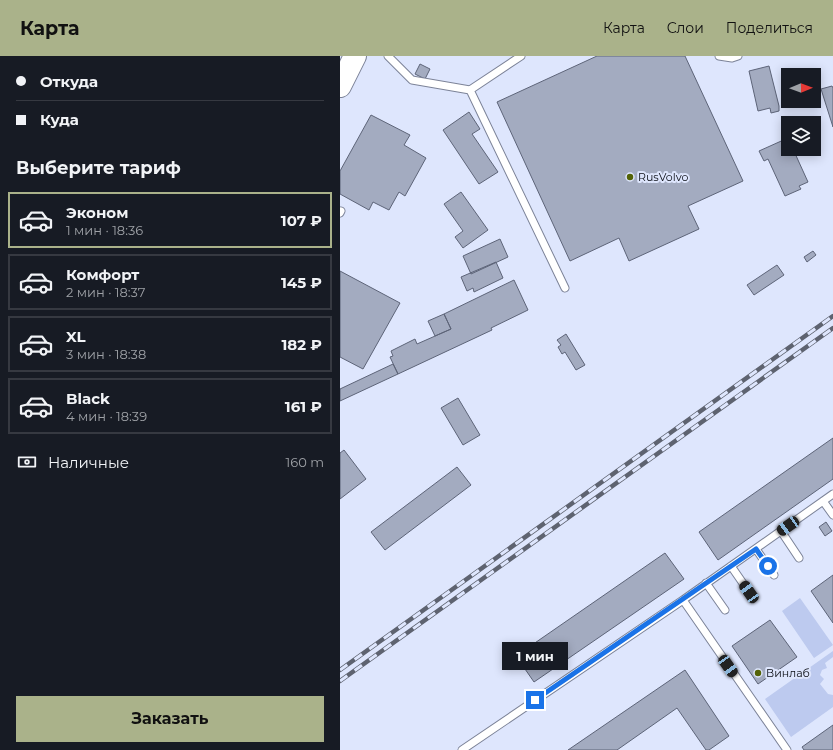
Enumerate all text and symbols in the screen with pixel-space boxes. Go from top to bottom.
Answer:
text: Карта [20,17,80,40]
text: Карта [603,19,645,37]
text: Слои [667,19,704,37]
text: Поделиться [726,19,813,37]
north arrow [781,68,821,108]
map controls [781,68,821,156]
text: Откуда [40,72,98,91]
text: Куда [40,110,79,129]
button: layers [781,116,821,156]
text: Выберите тариф [16,157,181,179]
place label: RusVolvo [638,170,688,184]
marker: RusVolvo [625,172,635,182]
icon: car [18,202,54,238]
text: Эконом [66,203,128,222]
text: 107 ₽ [281,211,322,230]
text: 1 мин · 18:36 [66,222,143,238]
icon: car [18,264,54,300]
text: Комфорт [66,265,139,284]
text: 145 ₽ [281,273,322,292]
text: 2 мин · 18:37 [66,284,145,300]
icon: car [18,326,54,362]
text: XL [66,327,85,346]
text: 182 ₽ [281,335,322,354]
text: 3 мин · 18:38 [66,346,146,362]
icon: car [18,388,54,424]
text: Black [66,389,110,408]
text: 161 ₽ [285,397,322,416]
text: 4 мин · 18:39 [66,408,147,424]
icon: cash [16,451,38,473]
text: Наличные [48,453,129,472]
text: 160 m [286,454,324,470]
car [775,514,801,538]
route start [759,557,777,575]
car [737,579,761,605]
callout: 1 мин [502,642,568,670]
text: 1 мин [516,648,554,664]
car [716,653,740,679]
place label: Винлаб [766,666,810,680]
marker: Винлаб [753,668,763,678]
route end [526,691,544,709]
button: Заказать [16,696,324,742]

